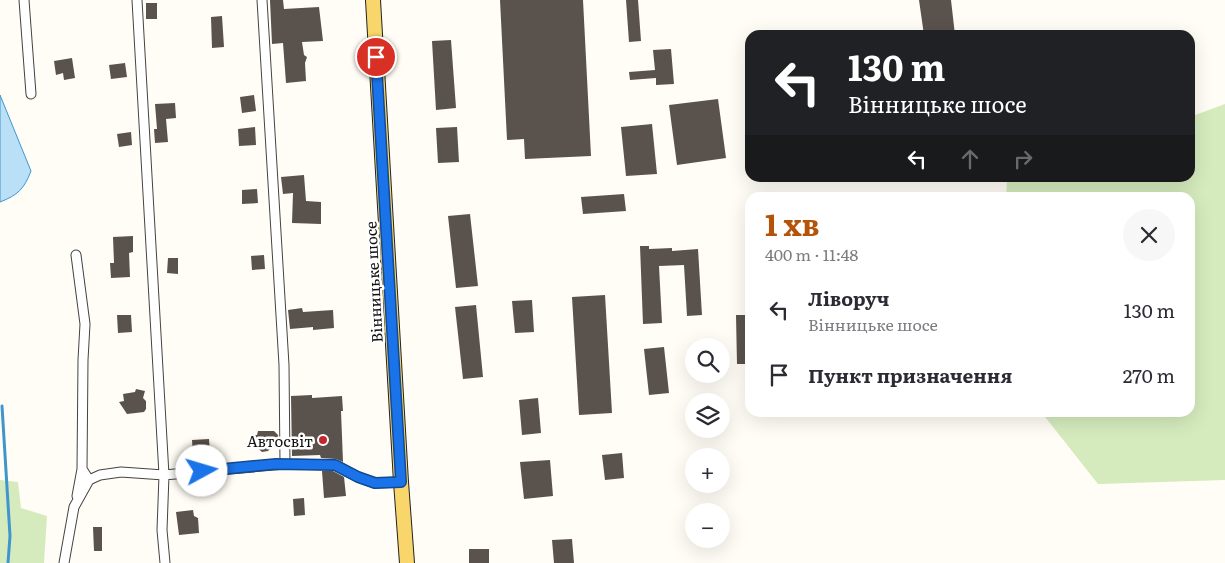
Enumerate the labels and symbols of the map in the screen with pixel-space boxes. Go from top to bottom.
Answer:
pin [355,36,397,78]
street label: Вінницьке шосе [358,220,388,343]
place label: Автосвіт [247,429,313,452]
marker: Автосвіт [317,434,329,446]
position arrow [175,444,227,496]

